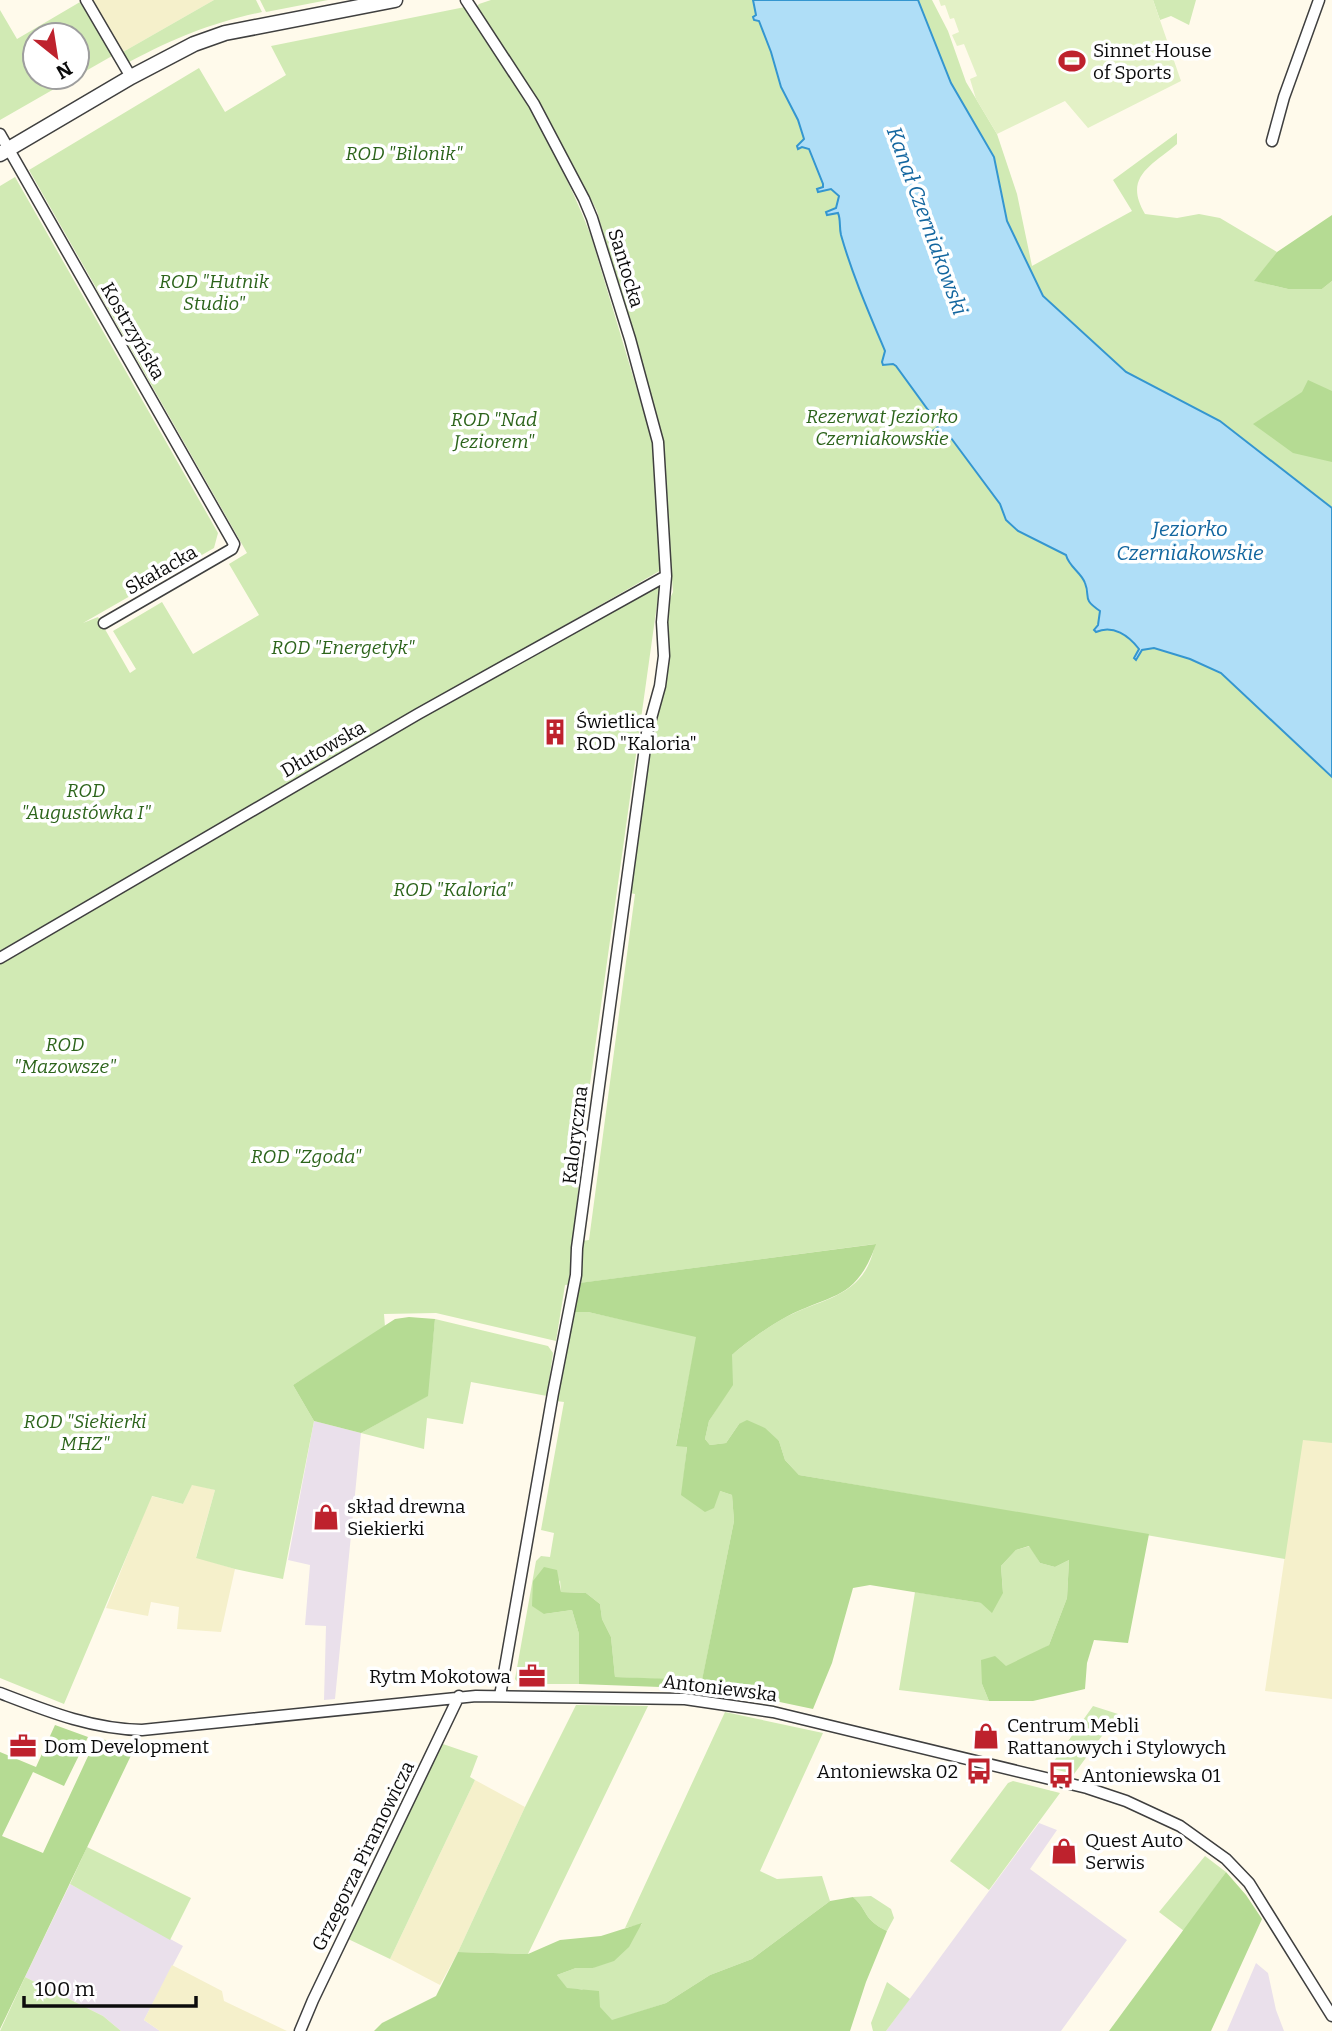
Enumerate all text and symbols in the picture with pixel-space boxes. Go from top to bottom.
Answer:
north arrow [21,21,91,91]
place label: Sinnet House of Sports [1093,39,1212,84]
sports icon: Sinnet House of Sports [1057,46,1087,76]
text: N [52,57,76,84]
water label: Kanał Czerniakowski [881,123,973,319]
park label: ROD "Bilonik" [346,142,463,165]
street label: Santocka [603,226,649,311]
park label: ROD "Hutnik Studio" [159,270,270,315]
street label: Kostrzyńska [96,278,170,384]
park label: Rezerwat Jeziorko Czerniakowskie [806,405,958,450]
park label: ROD "Nad Jeziorem" [451,408,537,453]
water label: Jeziorko Czerniakowskie [1116,516,1264,566]
street label: Skałacka [121,540,201,600]
park label: ROD "Energetyk" [271,636,416,659]
place label: Świetlica ROD "Kaloria" [576,710,697,755]
street label: Dłutowska [277,715,370,782]
building icon: Świetlica ROD "Kaloria" [540,717,570,747]
park label: ROD "Augustówka I" [21,779,152,824]
park label: ROD "Kaloria" [393,878,514,901]
park label: ROD "Mazowsze" [14,1033,117,1078]
street label: Kaloryczna [558,1084,593,1186]
park label: ROD "Zgoda" [251,1145,362,1168]
park label: ROD "Siekierki MHZ" [24,1410,146,1455]
place label: skład drewna Siekierki [347,1495,466,1540]
shop icon: skład drewna Siekierki [311,1502,341,1532]
office icon: Rytm Mokotowa [517,1661,547,1691]
place label: Rytm Mokotowa [369,1665,512,1688]
street label: Antoniewska [662,1670,779,1706]
place label: Centrum Mebli Rattanowych i Stylowych [1007,1714,1226,1759]
shop icon: Centrum Mebli Rattanowych i Stylowych [971,1721,1001,1751]
office icon: Dom Development [8,1731,38,1761]
place label: Dom Development [44,1735,209,1758]
bus stop icon: Antoniewska 02 [964,1756,994,1786]
street label: Grzegorza Piramowicza [307,1757,419,1955]
place label: Antoniewska 02 [817,1760,958,1783]
bus stop icon: Antoniewska 01 [1046,1760,1076,1790]
place label: Antoniewska 01 [1082,1764,1221,1787]
place label: Quest Auto Serwis [1085,1829,1183,1874]
shop icon: Quest Auto Serwis [1049,1836,1079,1866]
scale bar [24,1965,196,2009]
text: 100 m [35,1976,95,2002]

